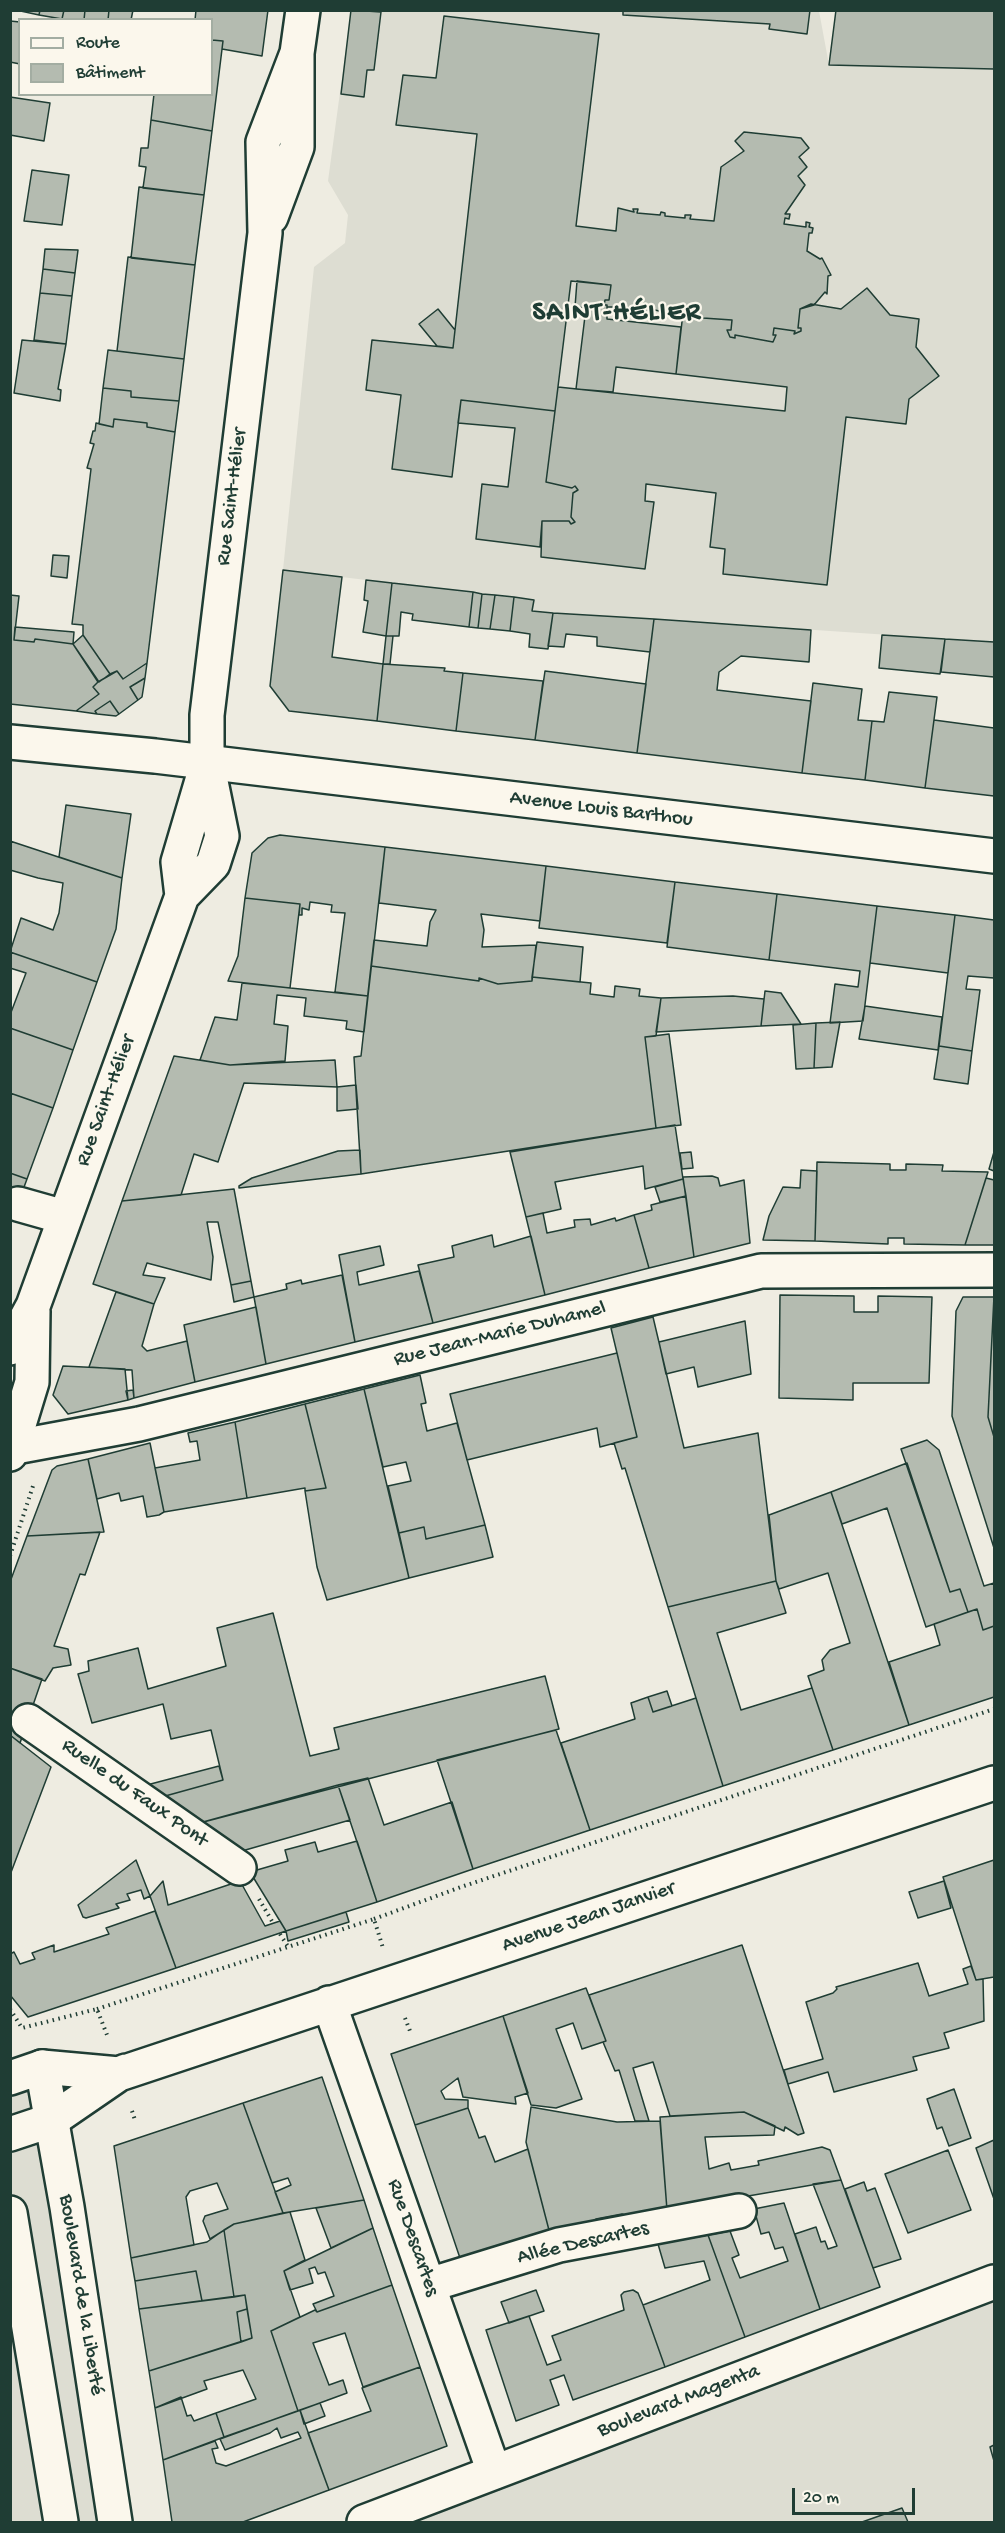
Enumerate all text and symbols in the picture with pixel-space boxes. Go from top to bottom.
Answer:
legend [18,18,213,96]
text: Route [76,33,120,54]
text: Bâtiment [76,63,144,84]
district label: SAINT-HÉLIER [532,299,702,331]
street label: Rue Saint-Hélier [212,427,254,567]
street label: Avenue Louis Barthou [508,786,694,834]
street label: Rue Saint-Hélier [72,1032,142,1170]
street label: Rue Jean-Marie Duhamel [391,1296,609,1374]
street label: Ruelle du Faux Pont [56,1734,212,1854]
street label: Avenue Jean Janvier [499,1877,679,1959]
street label: Rue Descartes [380,2176,444,2300]
street label: Boulevard de la Liberté [52,2193,108,2397]
street label: Allée Descartes [515,2217,651,2271]
street label: Boulevard Magenta [594,2359,764,2445]
scale bar [795,2476,918,2514]
text: 20 m [803,2488,839,2509]

